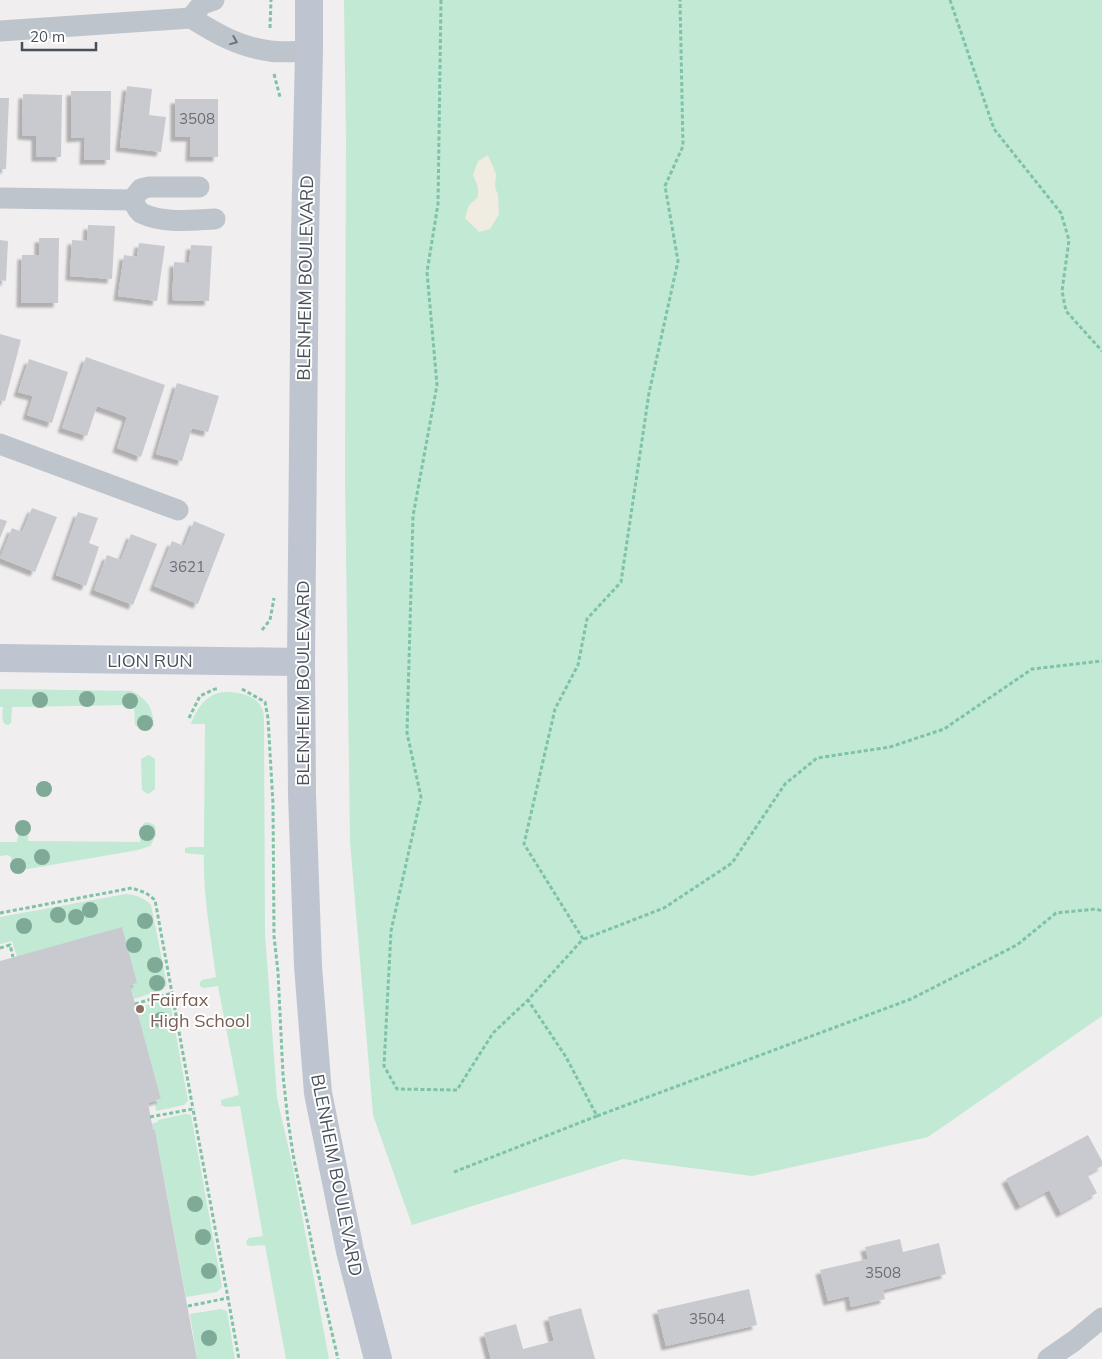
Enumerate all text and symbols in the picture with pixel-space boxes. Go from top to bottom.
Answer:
scale bar [22,20,96,52]
text: 20 m [30,27,65,46]
one-way arrow [229,35,238,45]
house number: 3508 [179,109,215,128]
street label: BLENHEIM BOULEVARD [292,175,318,381]
house number: 3621 [169,557,205,576]
street label: BLENHEIM BOULEVARD [291,580,314,786]
street label: LION RUN [107,649,193,672]
place label: Fairfax High School [150,988,250,1032]
marker: Fairfax High School [134,1003,146,1015]
street label: BLENHEIM BOULEVARD [306,1072,368,1278]
house number: 3508 [865,1263,901,1282]
house number: 3504 [689,1309,725,1328]

